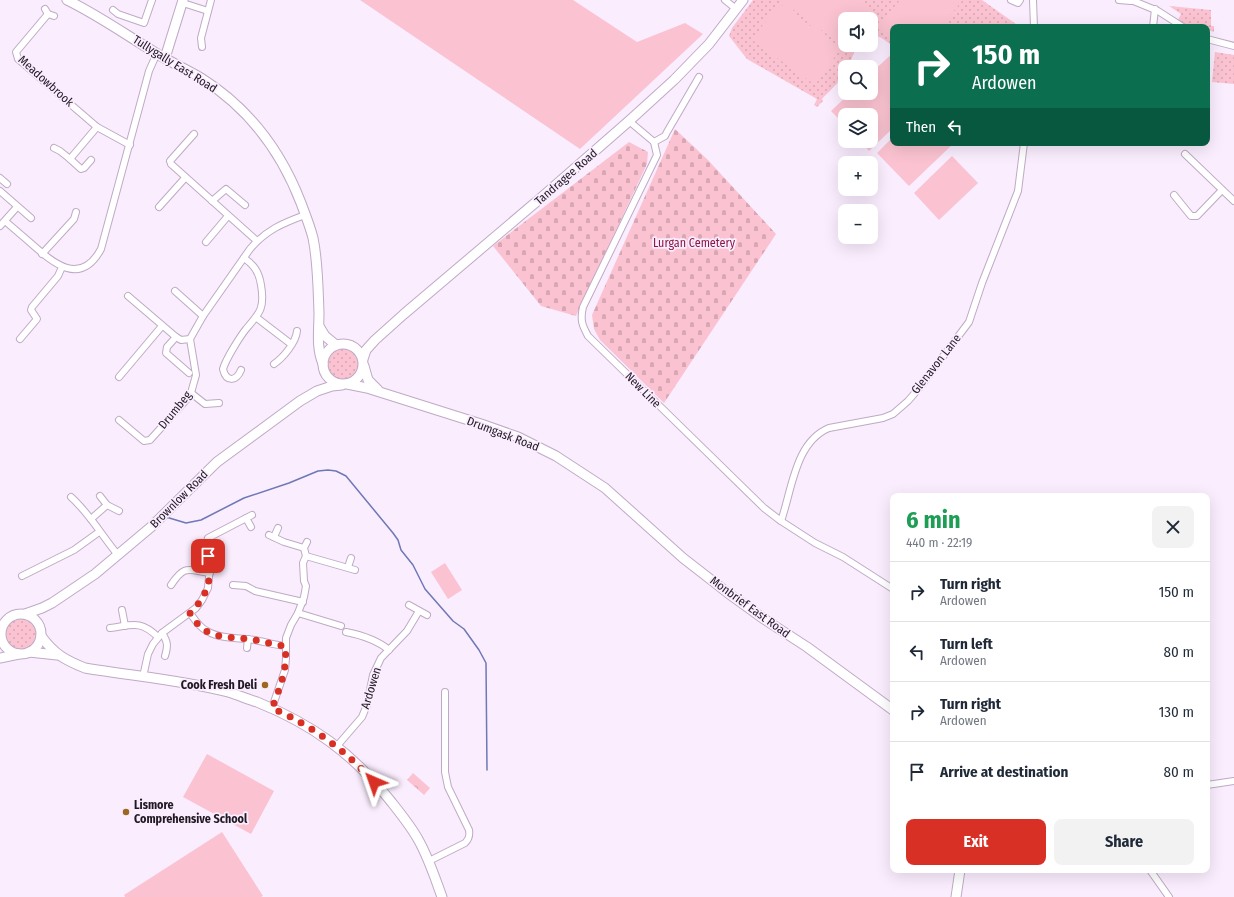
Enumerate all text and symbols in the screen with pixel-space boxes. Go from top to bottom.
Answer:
map controls [838,12,878,244]
button: sound [838,12,878,52]
street label: Tullygally East Road [130,32,220,96]
text: 150 m [972,38,1040,71]
icon: right [906,40,958,92]
street label: Meadowbrook [16,53,77,110]
button: search [838,60,878,100]
text: Ardowen [972,72,1037,94]
button: layers [838,108,878,148]
icon: left [944,116,966,138]
text: Then [906,118,936,136]
street label: Tandragee Road [532,146,600,208]
button: + [838,156,878,196]
button: − [838,204,878,244]
park label: Lurgan Cemetery [653,236,736,250]
street label: Glenavon Lane [908,331,964,397]
street label: New Line [622,369,664,411]
street label: Drumbeg [156,388,195,432]
street label: Drumgask Road [465,414,541,454]
street label: Brownlow Road [147,467,211,531]
text: 6 min [906,506,961,534]
button: close [1152,506,1194,548]
text: 440 m · 22:19 [906,535,972,550]
pin [191,539,225,573]
icon: arrive [197,545,219,567]
street label: Monbrief East Road [707,573,793,641]
text: Turn right [940,575,1001,593]
icon: right [906,581,928,603]
text: 150 m [1158,583,1194,601]
text: Ardowen [940,593,987,608]
text: Turn left [940,635,993,653]
icon: left [906,641,928,663]
text: 80 m [1164,643,1194,661]
text: Ardowen [940,653,987,668]
street label: Ardowen [358,665,384,711]
place label: Cook Fresh Deli [181,678,257,692]
marker: Cook Fresh Deli [260,680,270,690]
text: Turn right [940,695,1001,713]
icon: right [906,701,928,723]
text: 130 m [1159,703,1194,721]
text: Ardowen [940,713,987,728]
position arrow [353,761,395,803]
icon: arrive [906,761,928,783]
text: Arrive at destination [940,763,1068,781]
text: 80 m [1164,763,1194,781]
place label: Lismore Comprehensive School [134,798,248,826]
marker: Lismore Comprehensive School [121,807,131,817]
button: Exit [906,819,1046,865]
button: Share [1054,819,1194,865]

